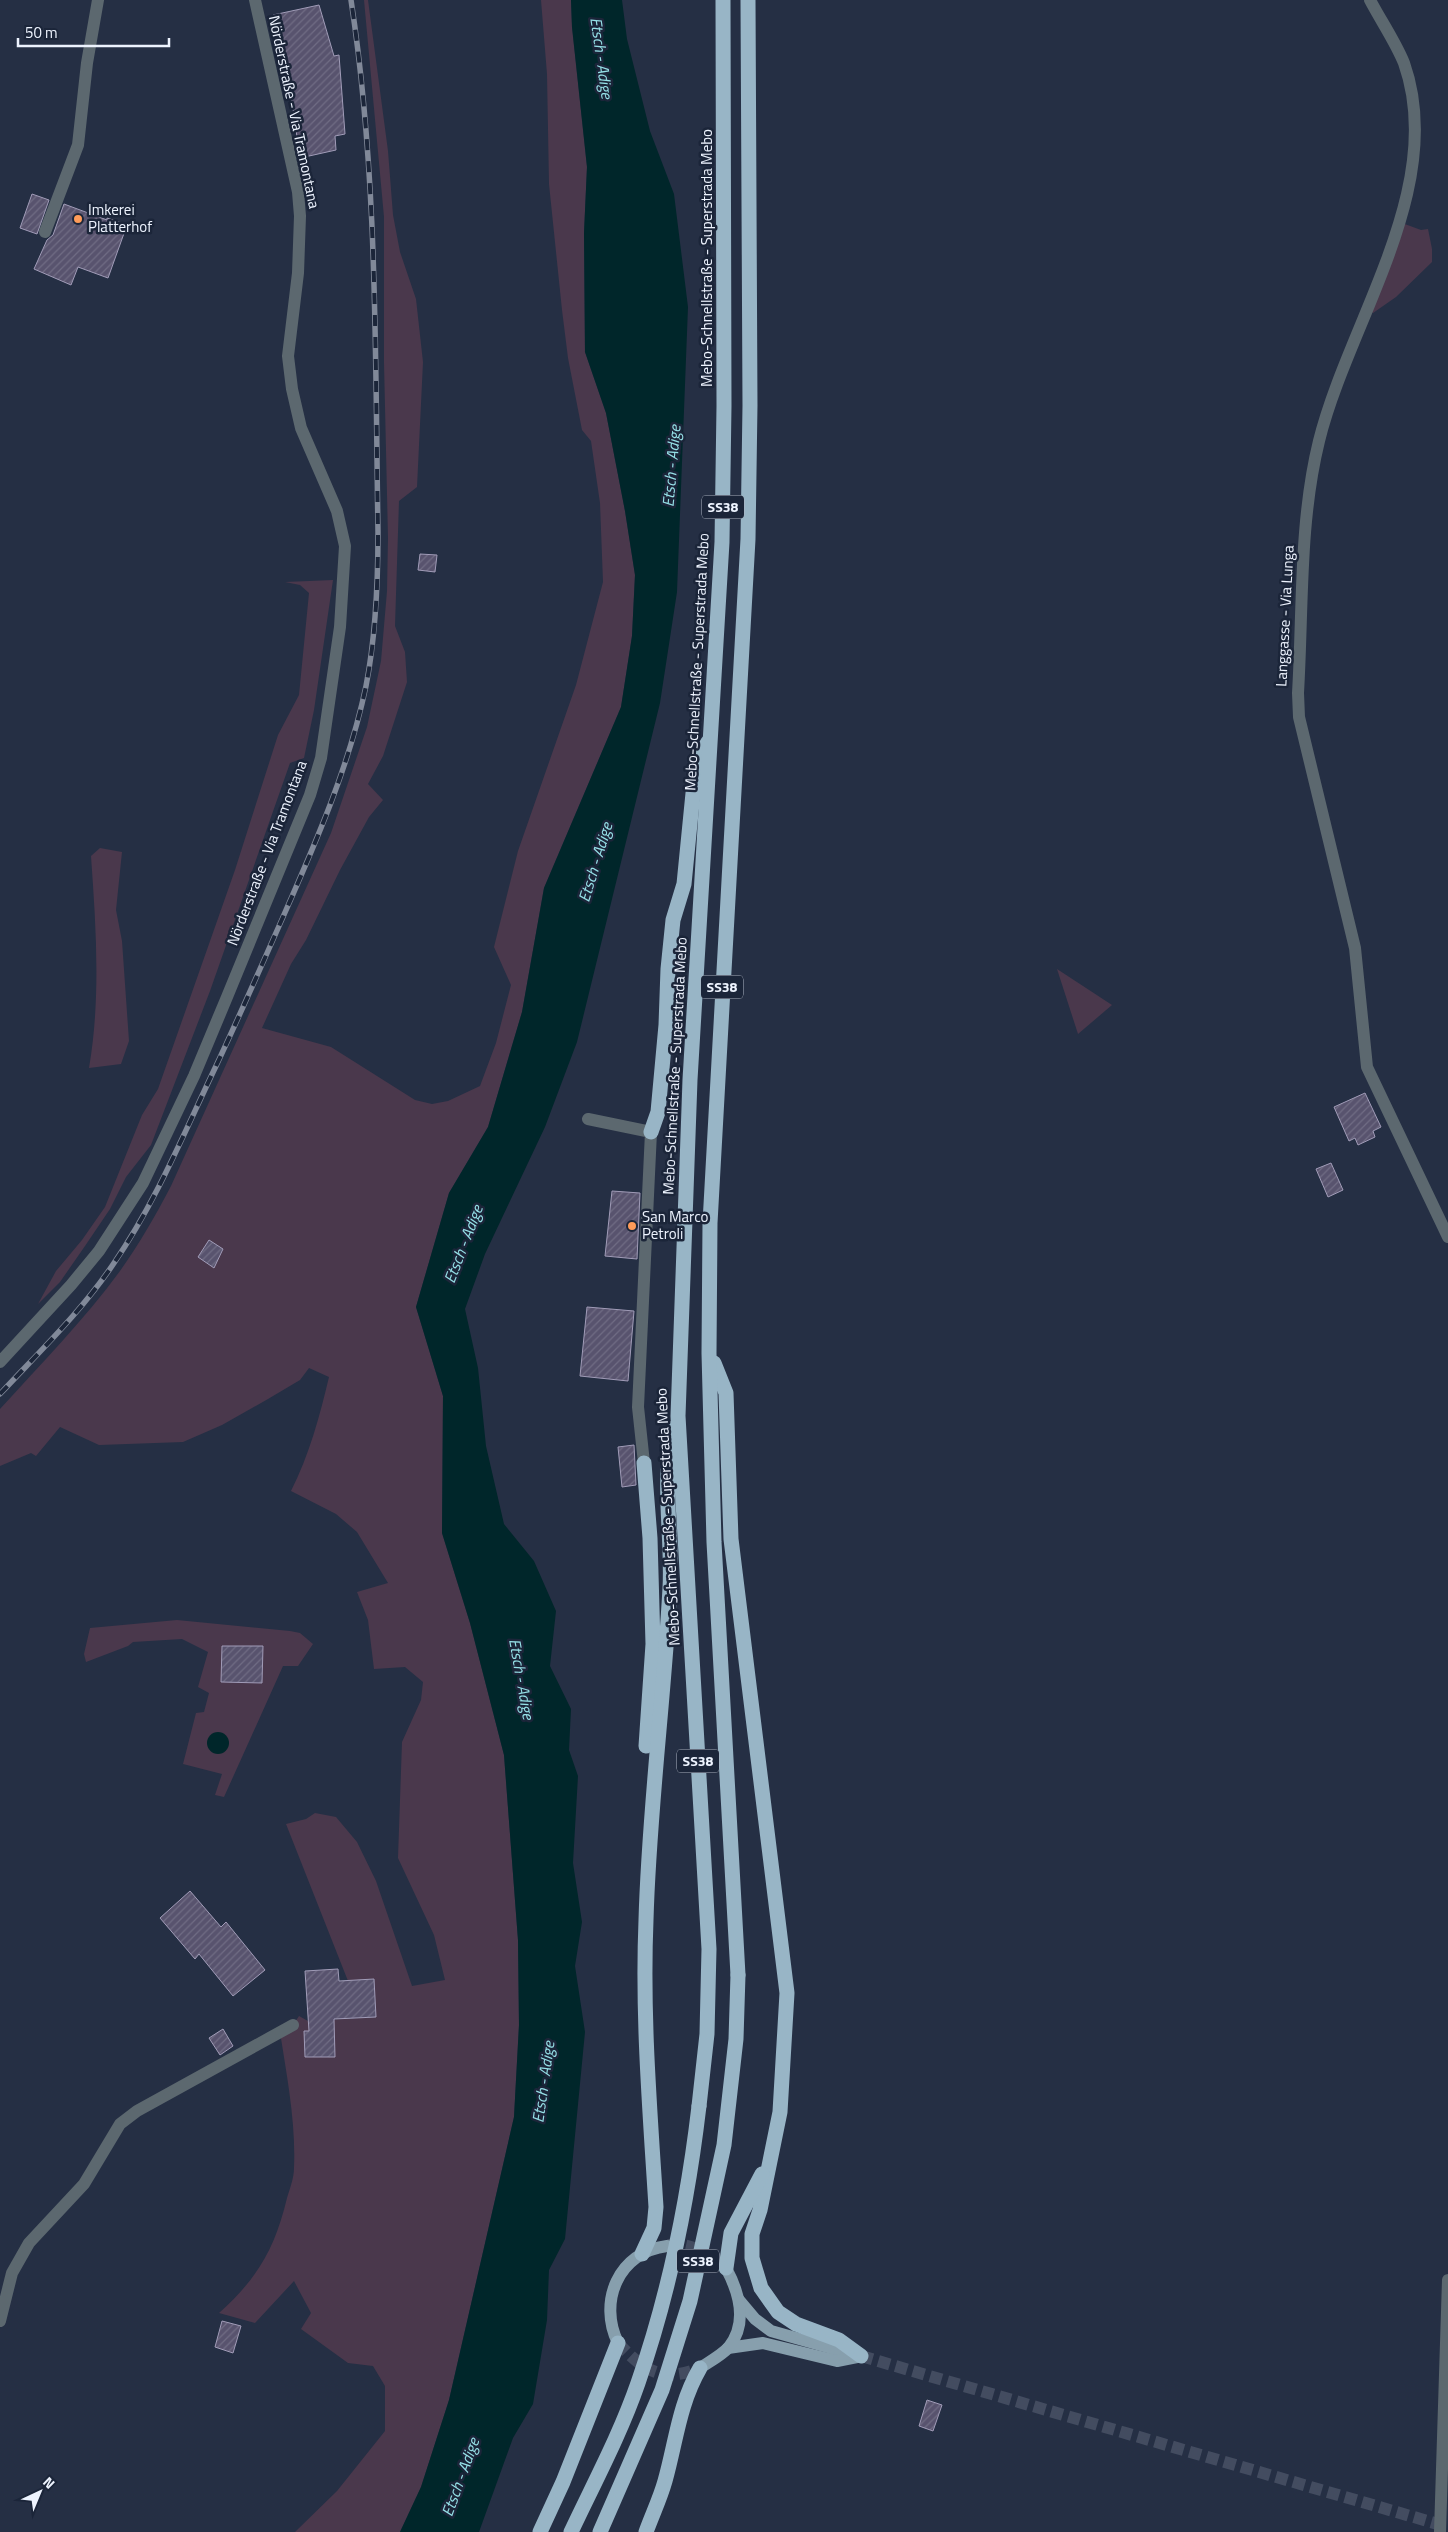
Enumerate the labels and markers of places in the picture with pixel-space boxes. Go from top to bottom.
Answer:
place label: Imkerei Platterhof [88,198,152,238]
marker: Imkerei Platterhof [72,213,84,225]
place label: San Marco Petroli [642,1205,709,1245]
marker: San Marco Petroli [626,1220,638,1232]

